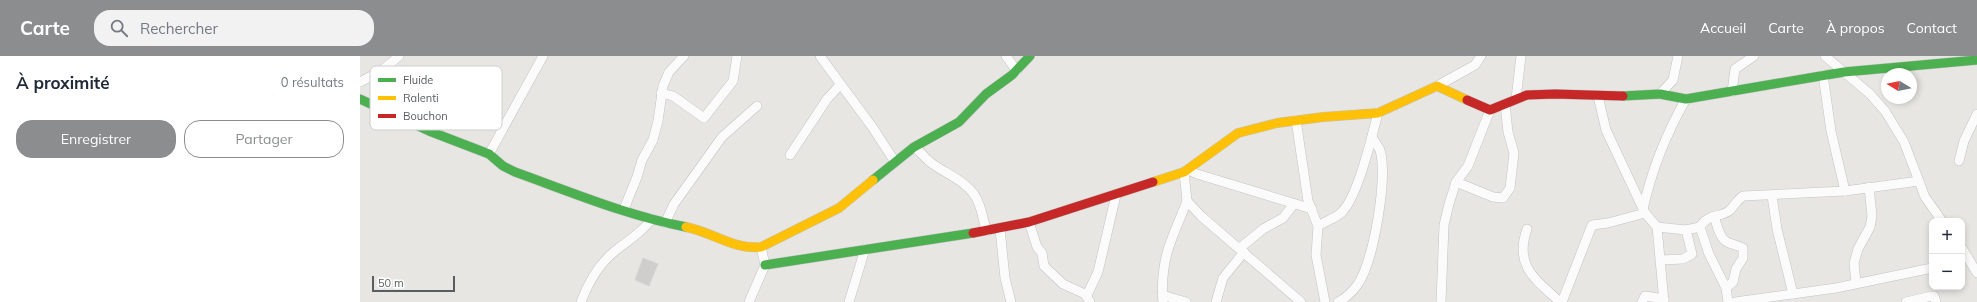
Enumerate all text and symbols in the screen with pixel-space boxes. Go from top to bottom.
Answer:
search box [94,10,374,46]
text: Carte [20,16,70,40]
icon: search [108,17,130,39]
text: Rechercher [140,19,218,38]
text: Accueil [1700,19,1746,37]
text: Carte [1768,19,1804,37]
text: À propos [1826,19,1885,37]
text: Contact [1907,19,1957,37]
legend [370,66,502,130]
north arrow [1881,68,1917,104]
text: À proximité [16,72,110,93]
text: Fluide [403,73,433,87]
text: 0 résultats [281,74,344,90]
text: Ralenti [403,91,439,105]
text: Bouchon [403,109,448,123]
button: Enregistrer [16,120,176,158]
button: Partager [184,120,344,158]
map controls [1929,218,1965,290]
button: + [1929,218,1965,254]
button: − [1929,254,1965,290]
scale bar [372,274,455,293]
text: 50 m [378,276,404,290]

